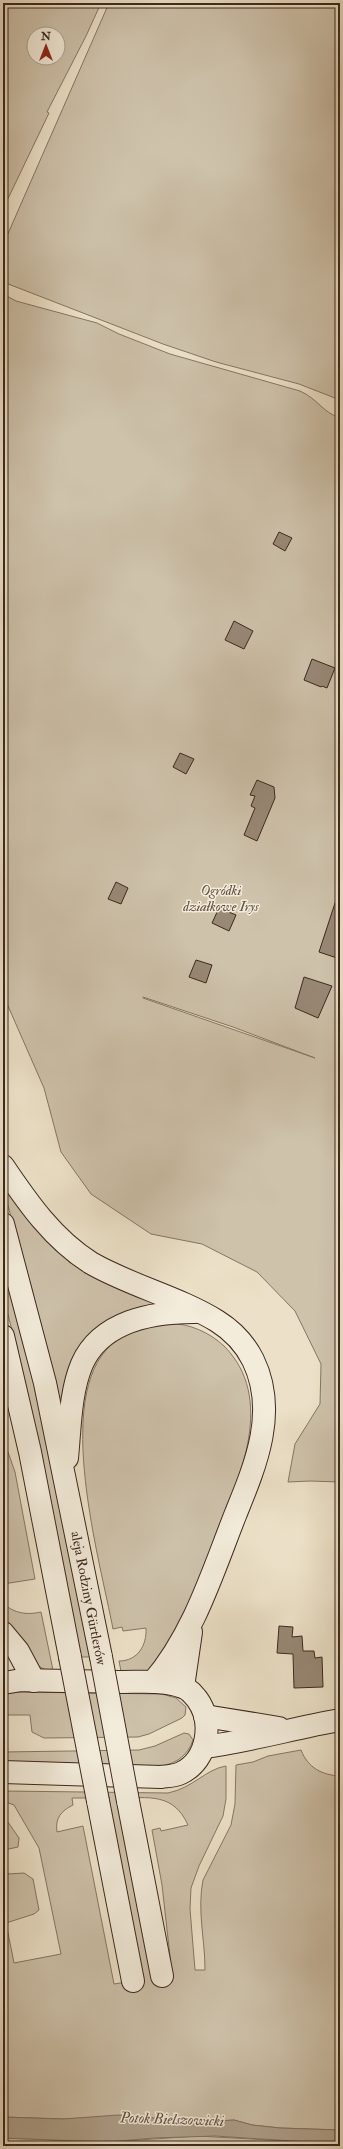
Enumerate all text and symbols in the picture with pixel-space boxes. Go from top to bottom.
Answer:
north arrow [26,26,66,66]
text: N [40,30,52,43]
park label: Ogródki działkowe Irys [182,882,260,915]
street label: aleja Rodziny Gürtlerów [66,1530,110,1667]
water label: Potok Bielszowicki [119,2108,224,2131]

